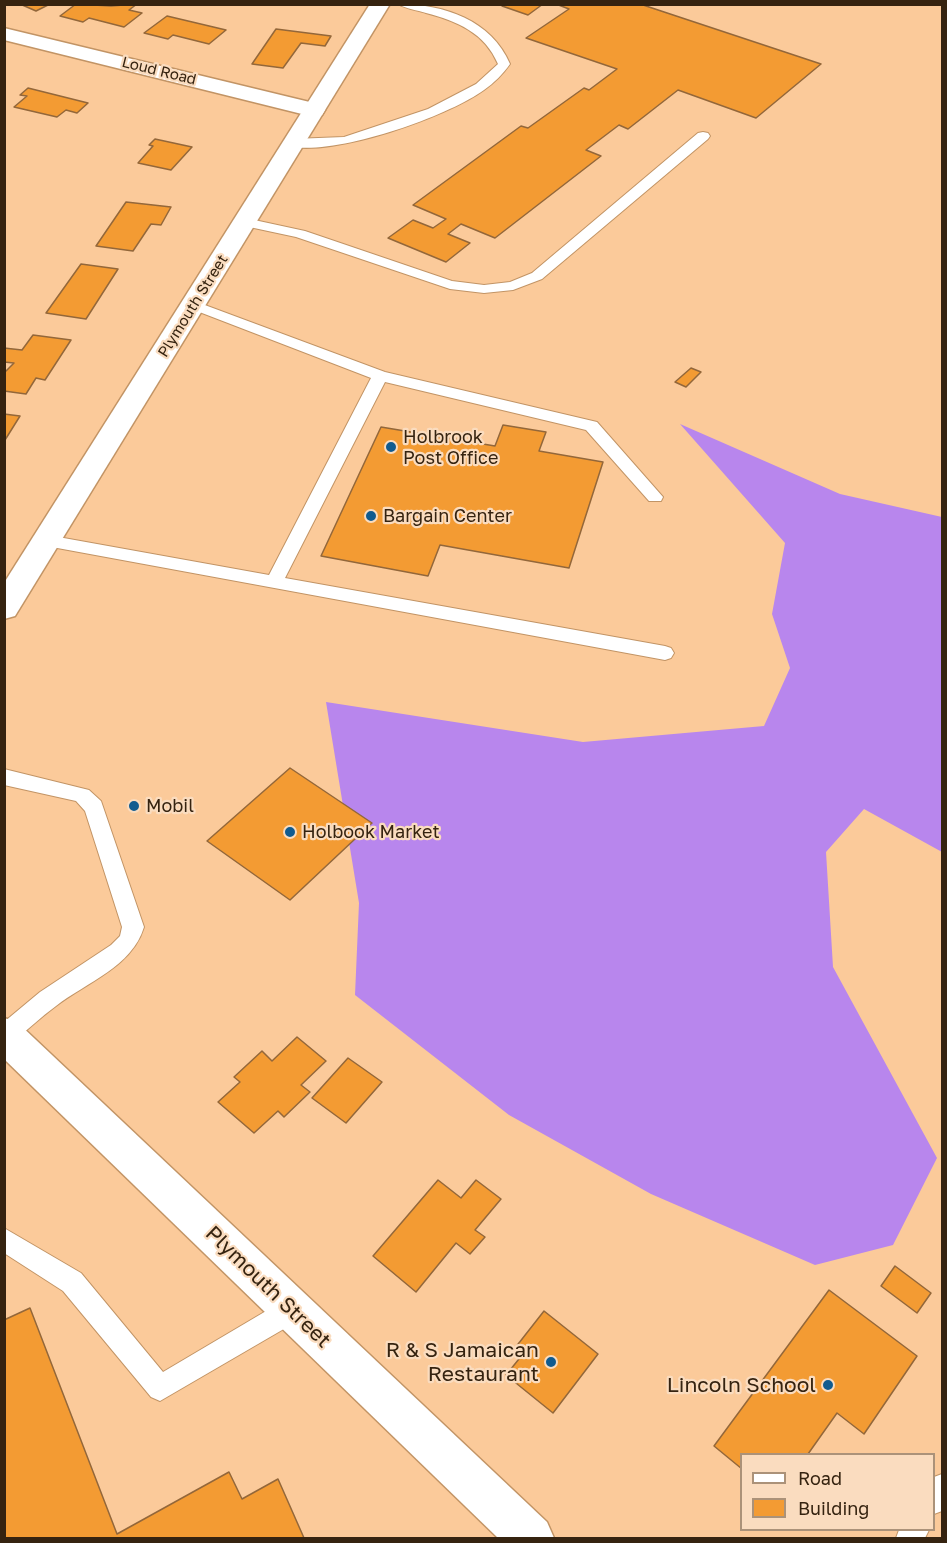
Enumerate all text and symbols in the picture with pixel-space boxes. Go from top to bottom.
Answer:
street label: Loud Road [120,53,198,89]
street label: Plymouth Street [154,251,232,361]
place label: Holbrook Post Office [403,426,498,468]
marker: Holbrook Post Office [384,440,398,454]
place label: Bargain Center [383,505,512,527]
marker: Bargain Center [364,509,378,523]
place label: Mobil [146,795,194,817]
marker: Mobil [127,799,141,813]
place label: Holbook Market [302,821,440,843]
marker: Holbook Market [283,825,297,839]
street label: Plymouth Street [200,1221,336,1353]
place label: R & S Jamaican Restaurant [386,1337,539,1387]
marker: R & S Jamaican Restaurant [544,1355,558,1369]
place label: Lincoln School [667,1372,816,1398]
marker: Lincoln School [821,1378,835,1392]
legend [740,1453,935,1531]
text: Road [798,1467,842,1489]
text: Building [798,1497,869,1519]

